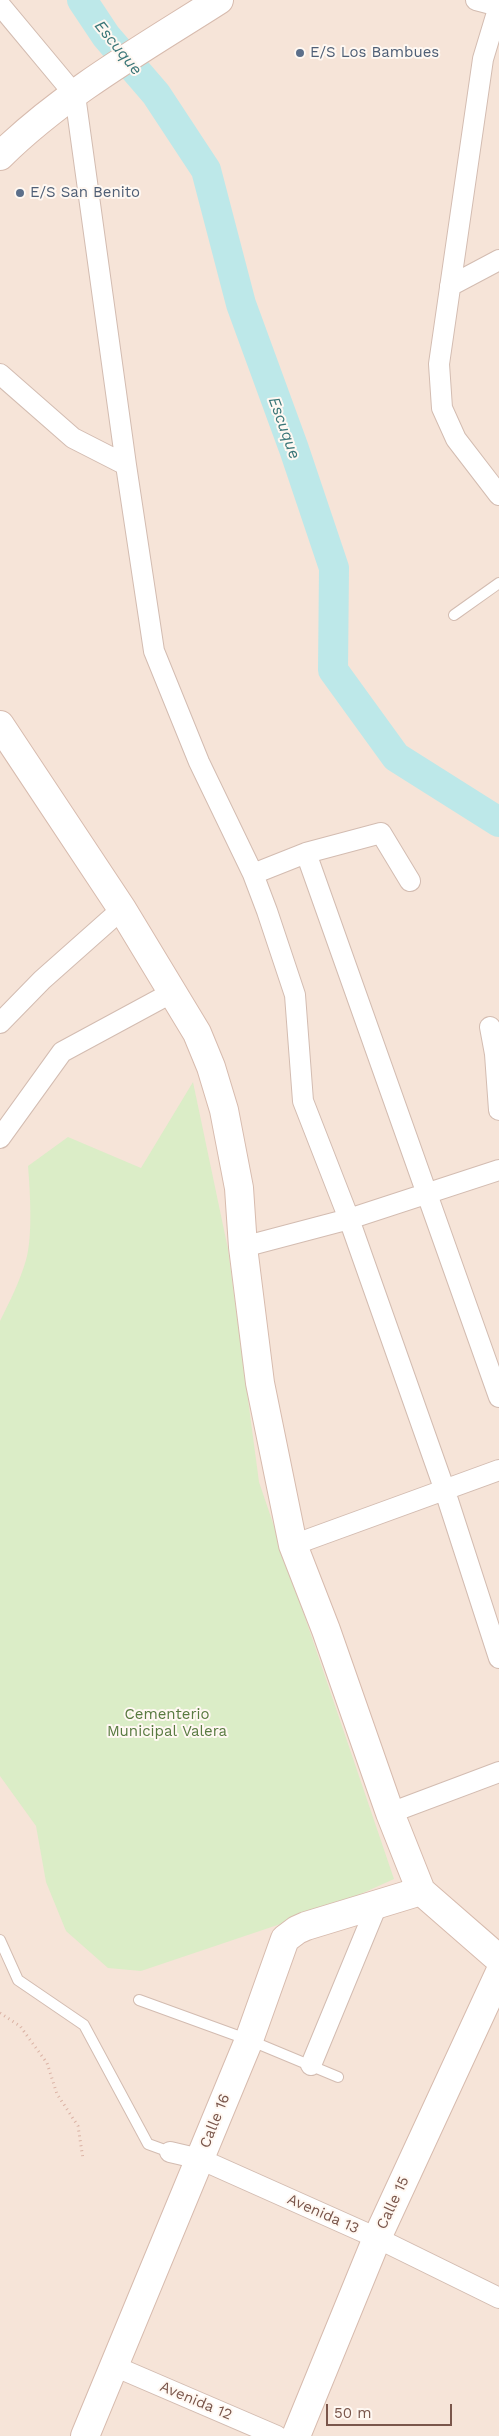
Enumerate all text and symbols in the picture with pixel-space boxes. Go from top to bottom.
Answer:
water label: Escuque [90,17,146,79]
place label: E/S Los Bambues [310,44,439,62]
marker: E/S Los Bambues [294,47,306,59]
place label: E/S San Benito [30,184,140,202]
marker: E/S San Benito [14,187,26,199]
water label: Escuque [264,394,304,462]
park label: Cementerio Municipal Valera [107,1706,227,1741]
street label: Calle 16 [196,2091,234,2151]
street label: Calle 15 [373,2174,413,2232]
street label: Avenida 13 [284,2190,362,2238]
street label: Avenida 12 [157,2378,235,2424]
scale bar [329,2394,455,2426]
text: 50 m [334,2404,371,2422]

